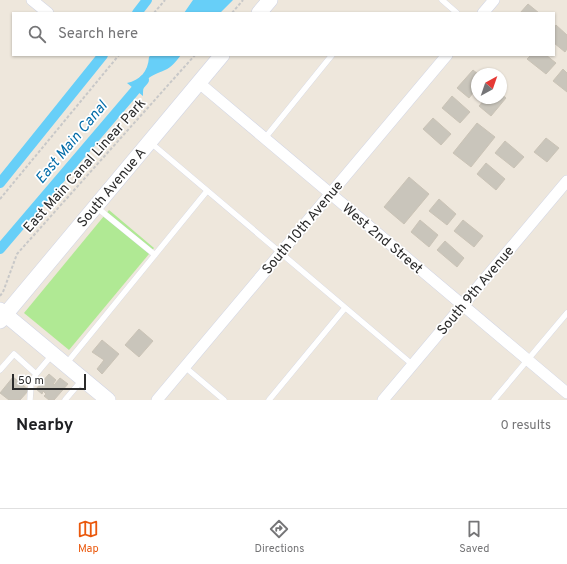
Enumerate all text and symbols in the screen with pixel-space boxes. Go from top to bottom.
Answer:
search box [12,12,555,56]
icon: search [26,23,48,45]
text: Search here [58,25,138,44]
north arrow [471,68,507,104]
street label: East Main Canal Linear Park [20,95,150,237]
water label: East Main Canal [32,97,113,188]
street label: South Avenue A [74,145,150,231]
street label: South 10th Avenue [259,178,347,278]
street label: West 2nd Street [338,200,426,278]
street label: South 9th Avenue [434,243,518,339]
scale bar [12,372,86,391]
text: 50 m [18,374,44,388]
text: Nearby [16,415,73,437]
text: 0 results [500,418,551,434]
tab: Map [77,518,99,556]
tab: Directions [254,518,304,556]
tab: Saved [459,518,490,556]

